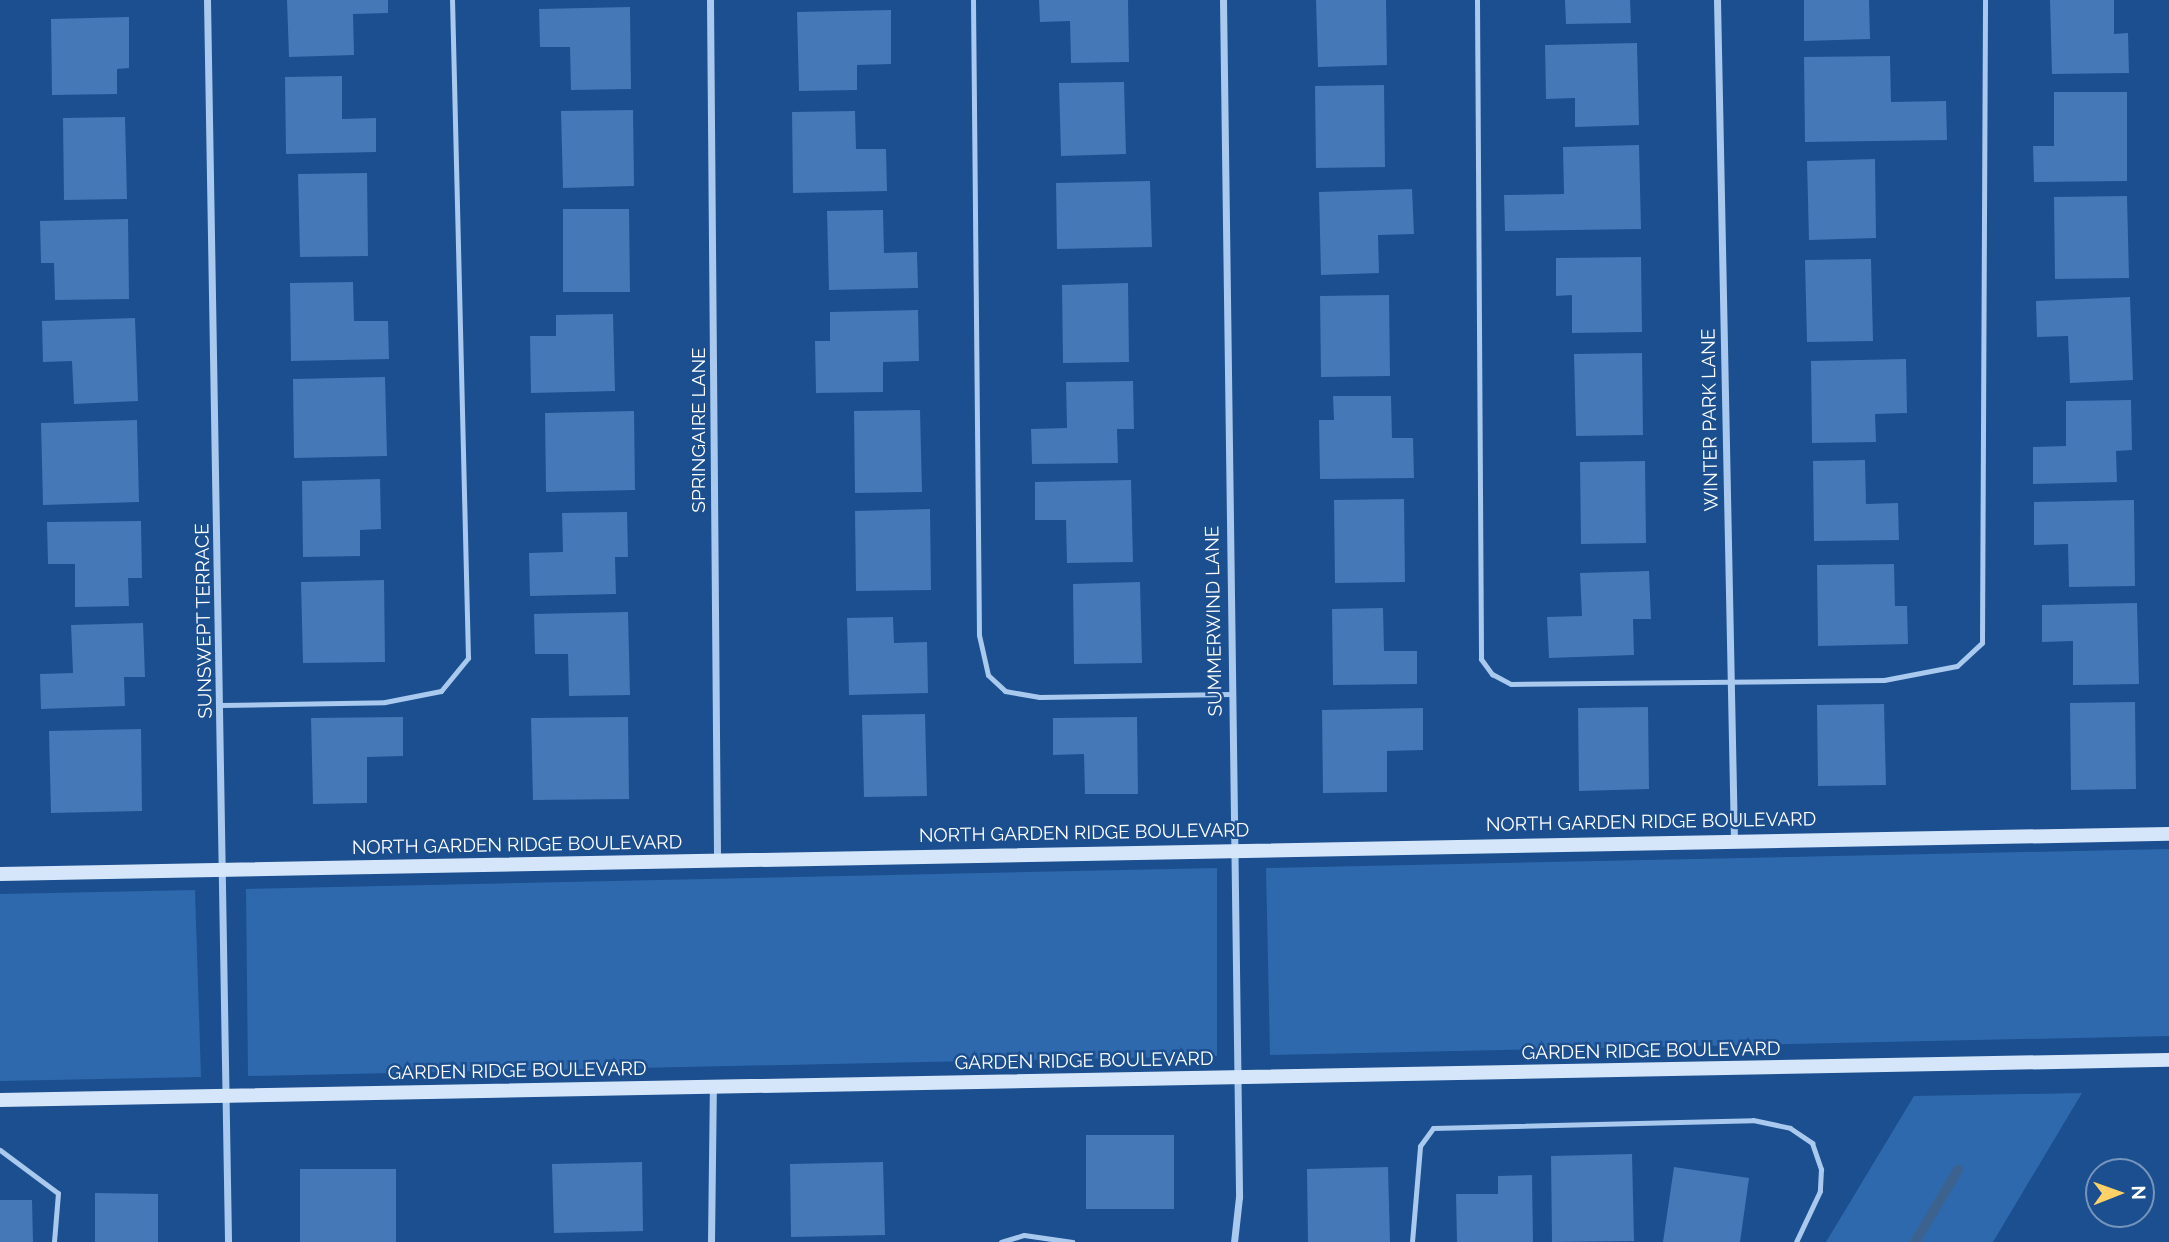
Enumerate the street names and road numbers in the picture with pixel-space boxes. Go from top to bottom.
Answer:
street label: WINTER PARK LANE [1697,328,1723,512]
street label: SPRINGAIRE LANE [688,347,710,513]
street label: SUNSWEPT TERRACE [191,523,217,719]
street label: SUMMERWIND LANE [1201,525,1227,717]
street label: NORTH GARDEN RIDGE BOULEVARD [1486,808,1816,836]
street label: NORTH GARDEN RIDGE BOULEVARD [919,819,1249,847]
street label: NORTH GARDEN RIDGE BOULEVARD [352,831,682,859]
street label: GARDEN RIDGE BOULEVARD [1521,1037,1781,1065]
street label: GARDEN RIDGE BOULEVARD [954,1047,1214,1075]
street label: GARDEN RIDGE BOULEVARD [387,1057,647,1085]

